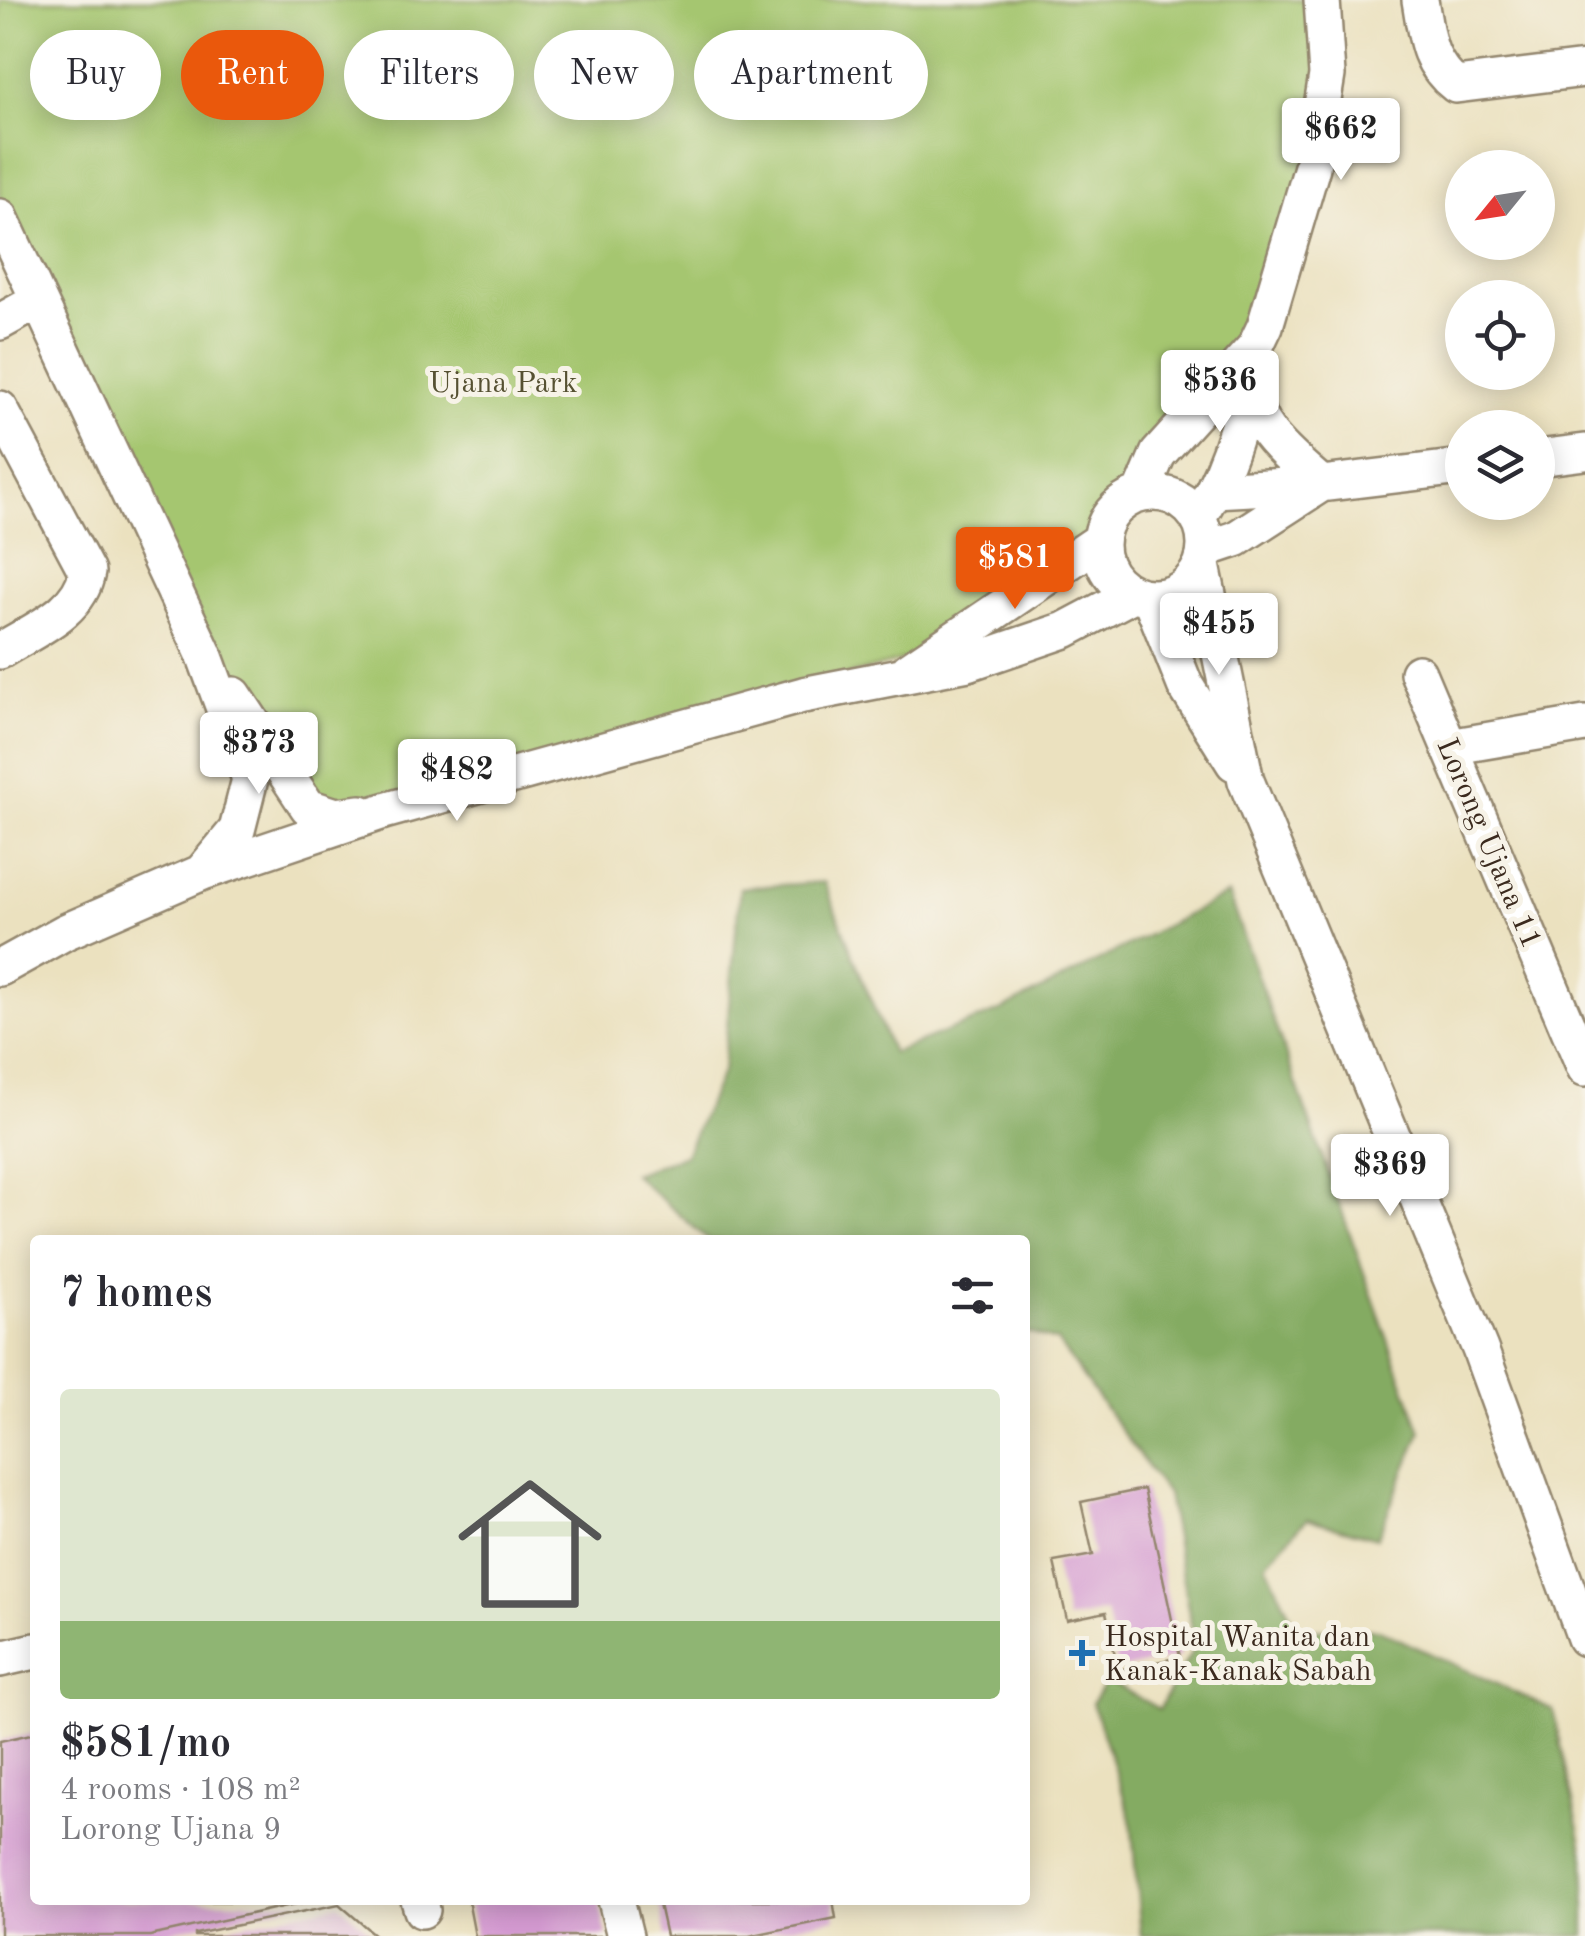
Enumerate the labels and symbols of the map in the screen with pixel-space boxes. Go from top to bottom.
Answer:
pin: $662 [1282,98,1400,183]
north arrow [1445,150,1555,260]
pin: $536 [1161,350,1279,435]
park label: Ujana Park [428,369,578,399]
pin: $581 [956,527,1074,612]
pin: $455 [1160,593,1278,678]
pin: $373 [200,712,318,797]
street label: Lorong Ujana 11 [1430,734,1546,953]
pin: $482 [398,739,516,824]
pin: $369 [1331,1134,1449,1219]
place label: Hospital Wanita dan Kanak-Kanak Sabah [1104,1623,1372,1687]
marker: Hospital Wanita dan Kanak-Kanak Sabah [1069,1640,1095,1666]

